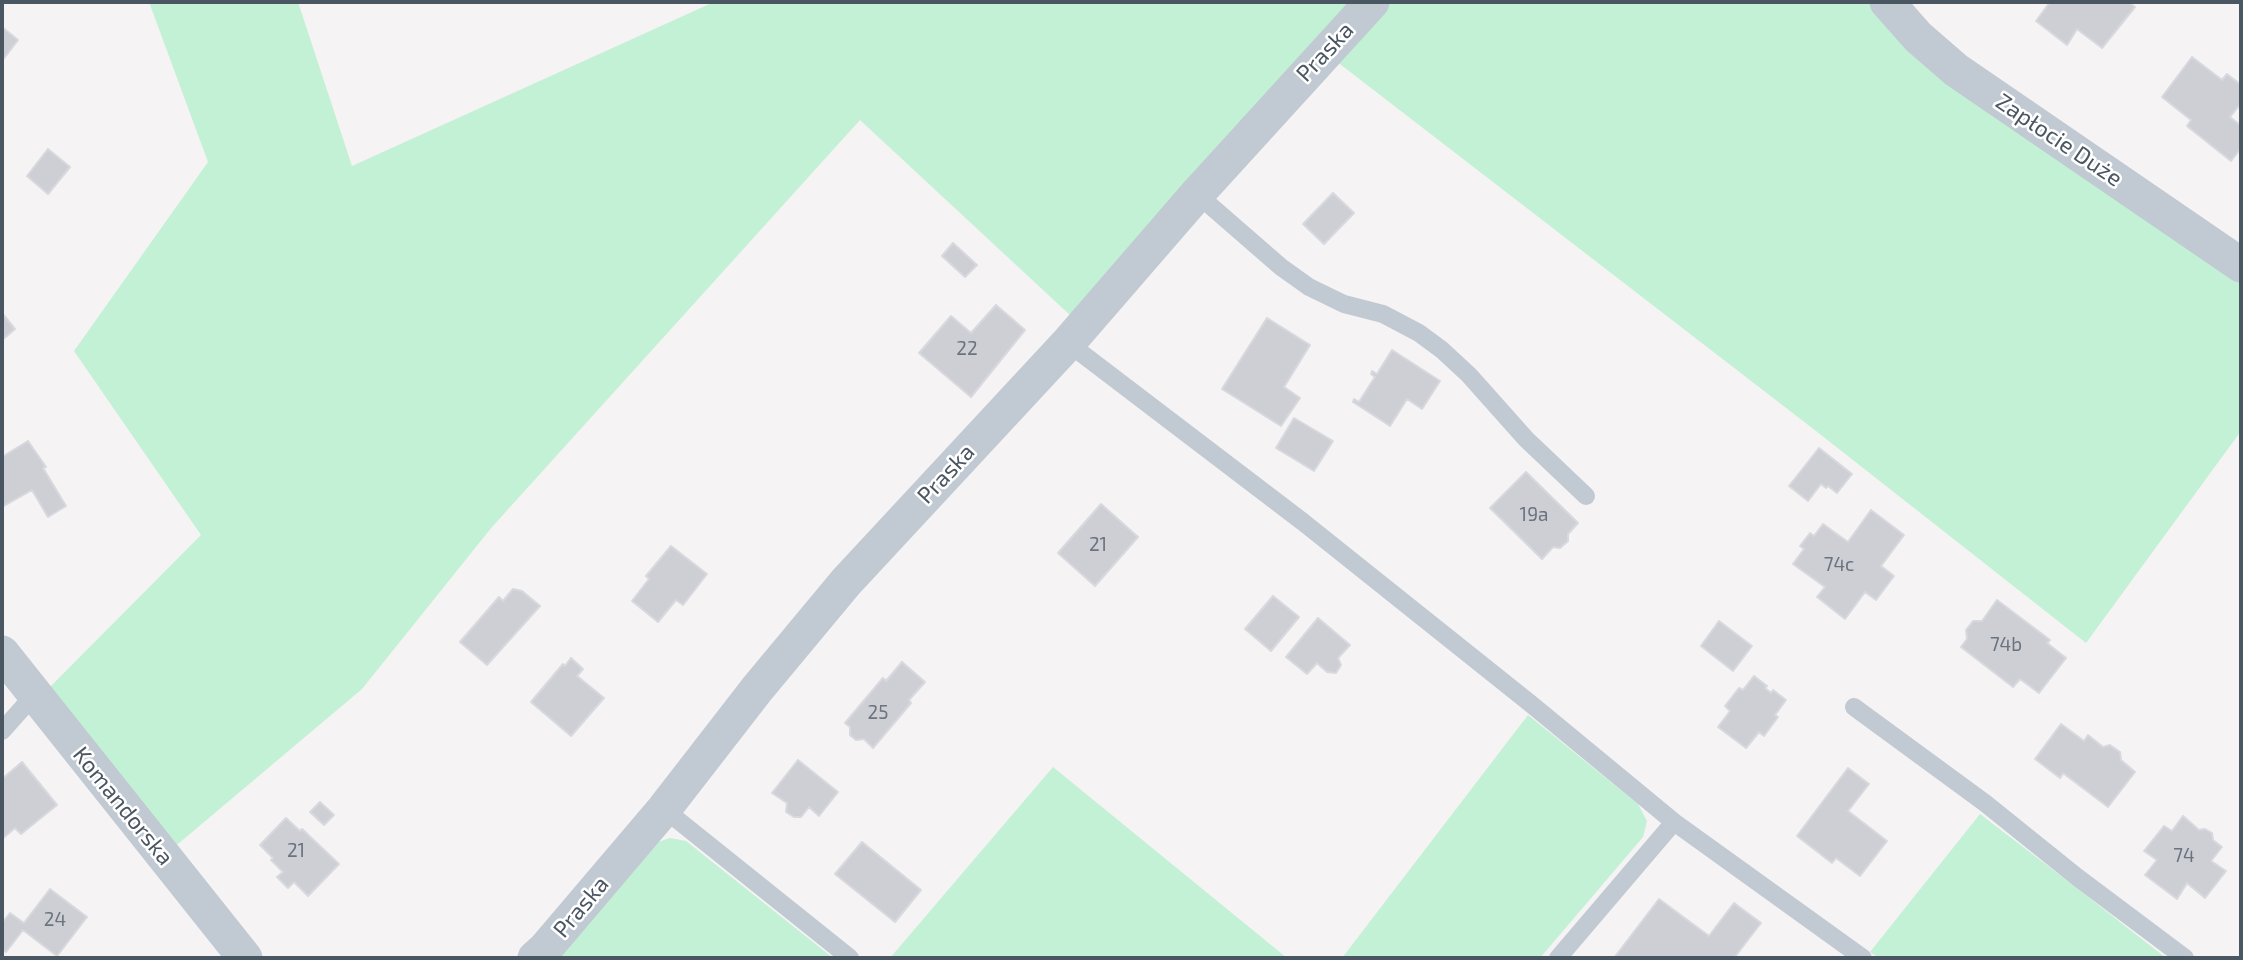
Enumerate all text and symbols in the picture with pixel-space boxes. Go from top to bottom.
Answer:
street label: Praska [1291,16,1359,88]
street label: Zapłocie Duże [1991,88,2127,192]
house number: 22 [956,338,978,360]
street label: Praska [912,438,980,510]
house number: 19a [1520,504,1548,526]
house number: 21 [1089,534,1107,556]
house number: 74c [1824,554,1854,576]
house number: 74b [1990,634,2022,656]
house number: 25 [868,702,888,724]
street label: Komandorska [67,741,179,871]
house number: 21 [287,840,305,862]
house number: 74 [2173,845,2195,867]
street label: Praska [547,871,615,943]
house number: 24 [44,909,66,931]

